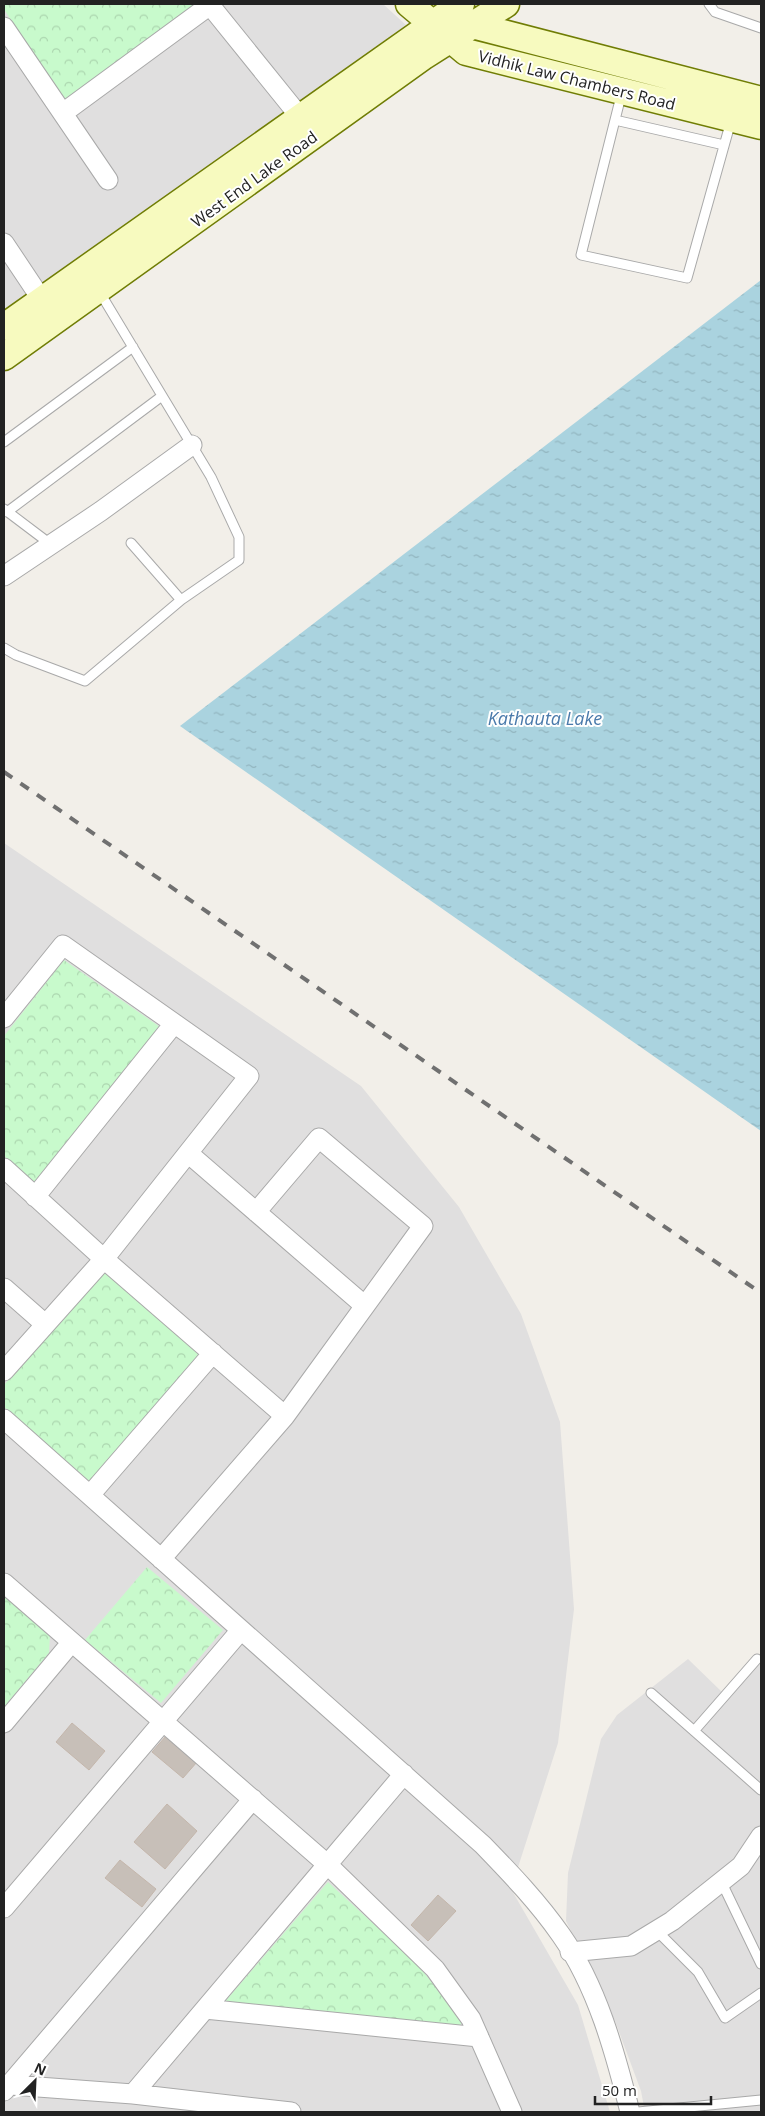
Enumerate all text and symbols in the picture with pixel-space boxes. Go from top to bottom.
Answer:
street label: Vidhik Law Chambers Road [476,45,678,115]
street label: West End Lake Road [187,126,321,232]
water label: Kathauta Lake [488,706,602,730]
north arrow [10,2056,60,2106]
text: N [31,2058,50,2080]
scale bar [595,2074,711,2106]
text: 50 m [602,2080,637,2100]

